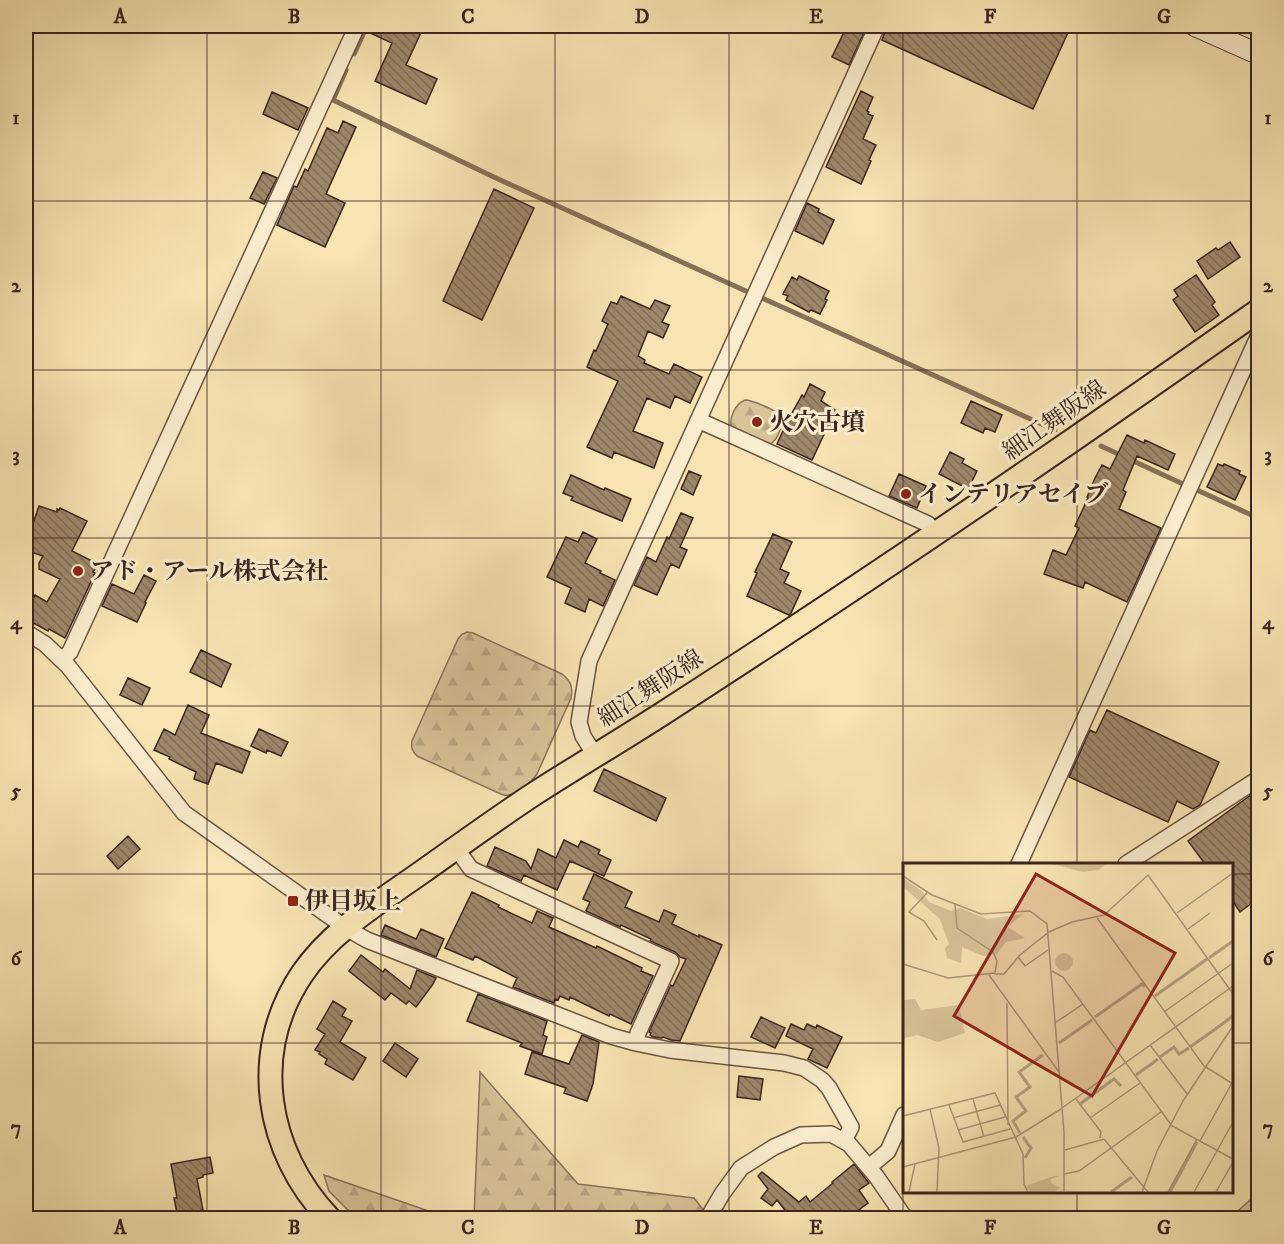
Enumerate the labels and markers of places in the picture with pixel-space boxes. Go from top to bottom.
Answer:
place label: 火穴古墳 [769,408,865,438]
marker: 火穴古墳 [750,415,764,429]
place label: インテリアセイブ [918,480,1108,510]
marker: インテリアセイブ [899,487,913,501]
place label: アド・アール株式会社 [90,557,329,587]
marker: アド・アール株式会社 [71,564,85,578]
place label: 伊目坂上 [305,887,401,917]
marker: 伊目坂上 [286,894,300,908]

